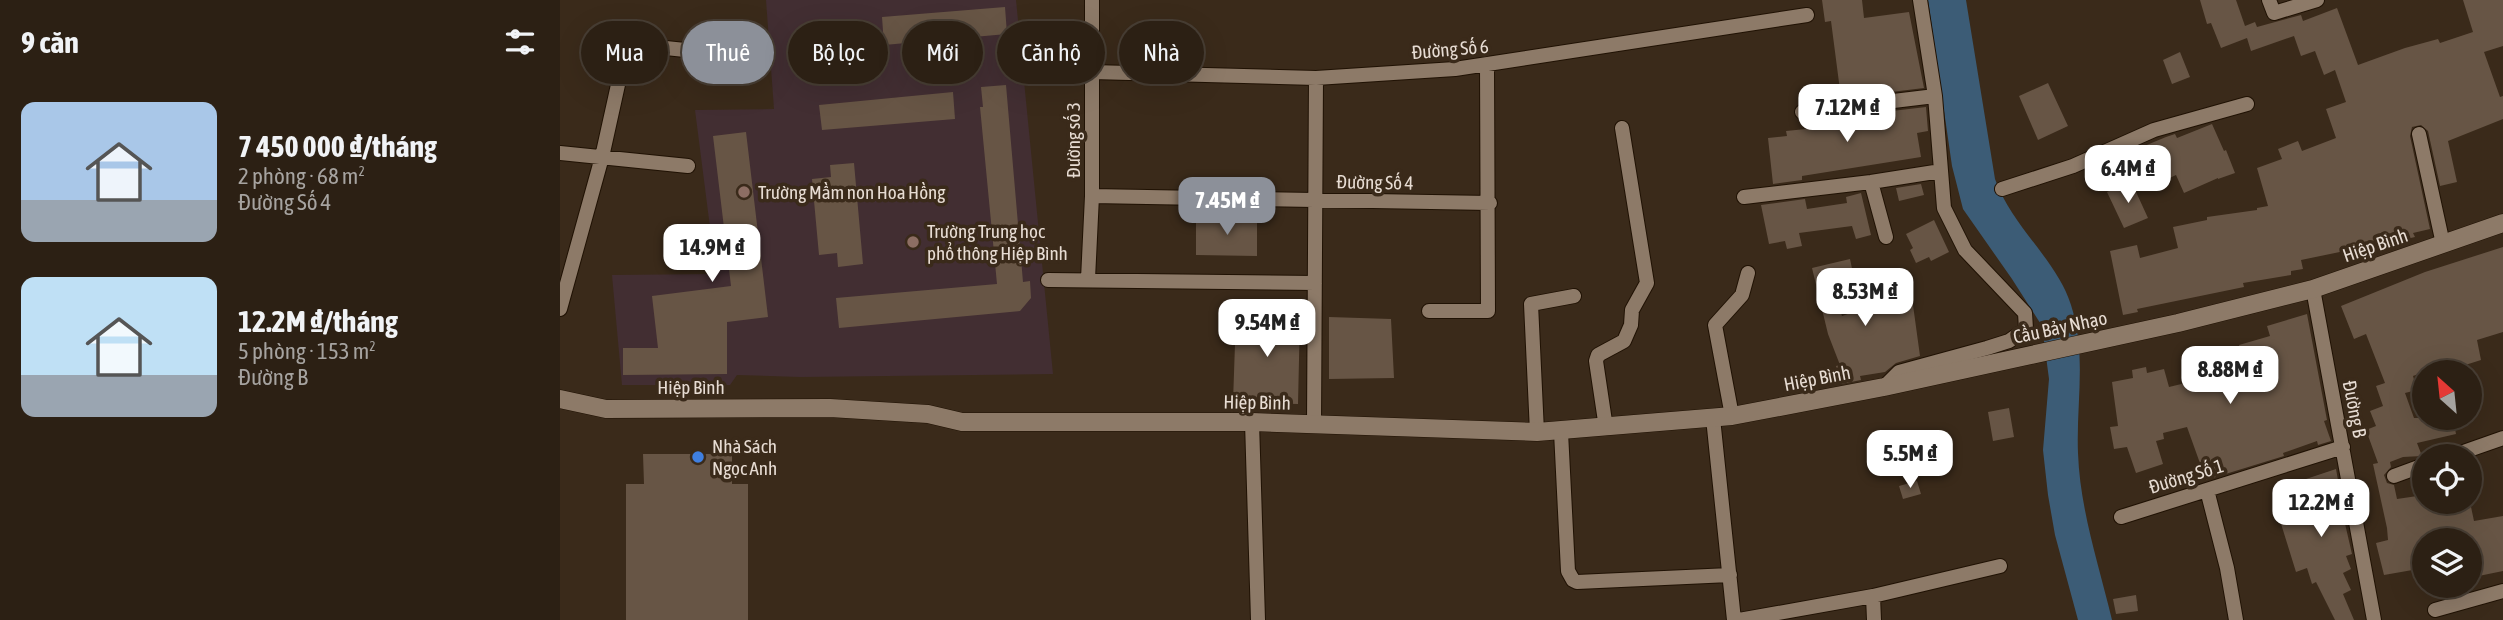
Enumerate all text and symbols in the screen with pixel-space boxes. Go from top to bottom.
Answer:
chip: Mua [581,21,668,84]
chip: Thuê [682,21,774,84]
chip: Bộ lọc [788,21,888,84]
chip: Mới [902,21,983,84]
chip: Căn hộ [997,21,1105,84]
chip: Nhà [1119,21,1204,84]
icon: filters [501,23,539,61]
text: 9 căn [21,25,79,59]
street label: Đường Số 6 [1411,35,1489,63]
pin: 7.12M ₫ [1782,85,1912,144]
text: 7.12M ₫ [1814,94,1880,120]
street label: Đường số 3 [1062,102,1084,178]
text: 7 450 000 ₫/tháng [238,129,437,163]
icon: home [77,130,161,214]
pin: 6.4M ₫ [2071,146,2185,205]
text: 6.4M ₫ [2101,155,2155,181]
text: 2 phòng · 68 m² [238,163,365,189]
street label: Đường Số 4 [1336,170,1414,194]
pin: 7.45M ₫ [1162,177,1292,237]
place label: Trường Mầm non Hoa Hồng [758,181,946,203]
marker: Trường Mầm non Hoa Hồng [736,184,752,200]
text: 7.45M ₫ [1194,187,1260,213]
text: Đường Số 4 [238,189,331,215]
place label: Trường Trung học phổ thông Hiệp Bình [927,220,1068,264]
pin: 14.9M ₫ [647,224,777,284]
street label: Hiệp Bình [2340,224,2410,266]
text: 14.9M ₫ [679,234,745,260]
marker: Trường Trung học phổ thông Hiệp Bình [905,234,921,250]
pin: 8.53M ₫ [1800,268,1930,328]
text: 8.53M ₫ [1832,278,1898,304]
pin: 9.54M ₫ [1202,300,1332,359]
text: 12.2M ₫/tháng [238,304,398,338]
icon: home [77,305,161,389]
street label: Cầu Bảy Nhạo [2011,306,2109,348]
text: 9.54M ₫ [1234,309,1300,335]
text: 5 phòng · 153 m² [238,338,376,364]
pin: 8.88M ₫ [2165,346,2295,406]
text: 8.88M ₫ [2197,356,2263,382]
north arrow [2412,360,2482,430]
map controls [2412,360,2482,598]
street label: Hiệp Bình [1782,361,1852,395]
text: Đường B [238,364,308,390]
street label: Hiệp Bình [657,376,725,398]
street label: Đường B [2339,379,2371,439]
street label: Hiệp Bình [1223,390,1291,414]
pin: 5.5M ₫ [1853,430,1967,490]
place label: Nhà Sách Ngọc Anh [712,435,777,479]
text: 5.5M ₫ [1883,440,1937,466]
button: locate [2412,444,2482,514]
marker: Nhà Sách Ngọc Anh [690,449,706,465]
street label: Đường Số 1 [2146,454,2226,498]
pin: 12.2M ₫ [2256,480,2386,539]
text: 12.2M ₫ [2288,489,2354,515]
button: layers [2412,528,2482,598]

